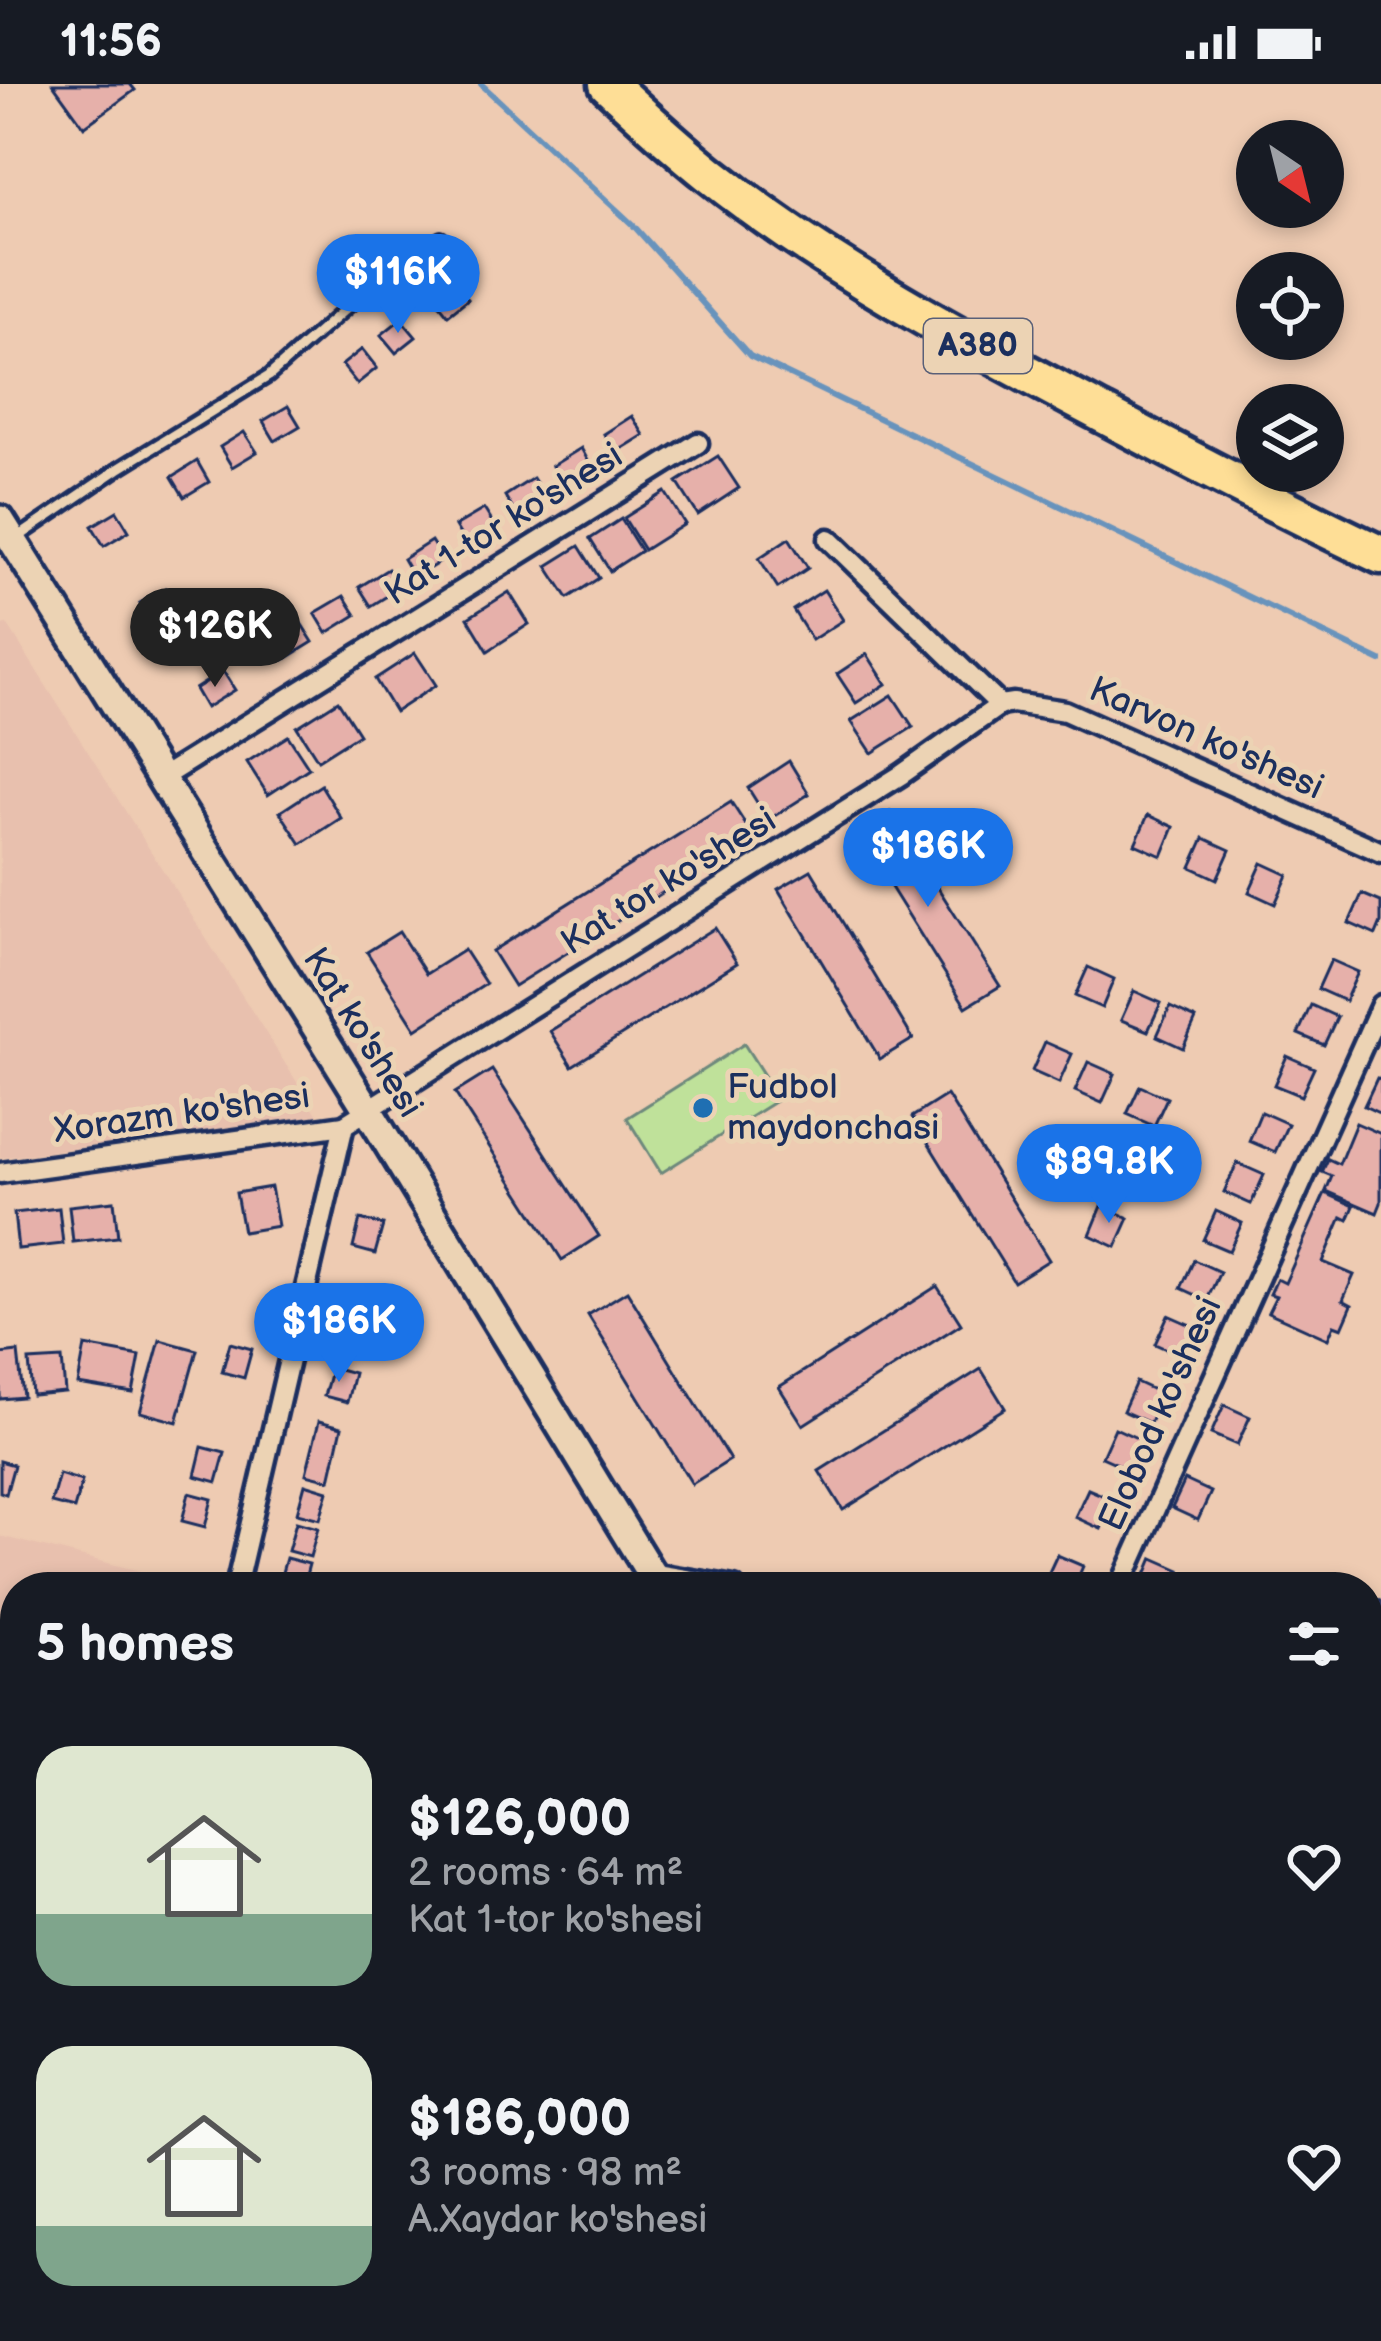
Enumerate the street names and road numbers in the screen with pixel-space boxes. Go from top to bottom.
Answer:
road number: A380 [924,319,1032,373]
street label: Kat 1-tor ko'shesi [377,435,631,615]
street label: Karvon ko'shesi [1082,668,1330,810]
street label: Kat tor ko'shesi [554,799,784,965]
street label: Kat ko'shesi [293,940,431,1126]
street label: Xorazm ko'shesi [50,1075,313,1153]
street label: Elobod ko'shesi [1090,1291,1232,1537]

